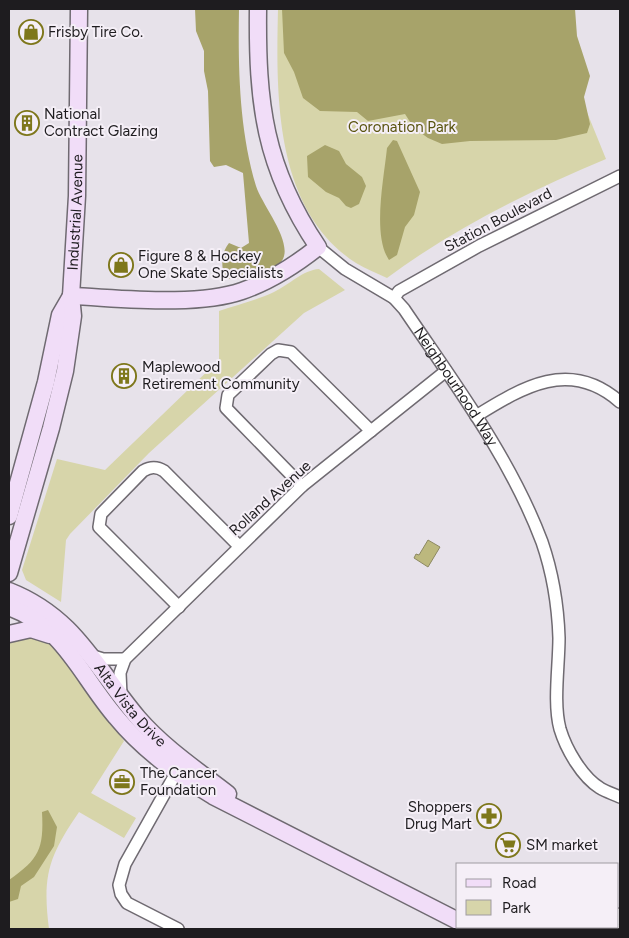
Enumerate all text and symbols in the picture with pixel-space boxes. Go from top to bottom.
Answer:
shop icon: Frisby Tire Co. [18,19,44,45]
place label: Frisby Tire Co. [48,23,143,41]
place label: National Contract Glazing [44,105,158,140]
building icon: National Contract Glazing [14,110,40,136]
park label: Coronation Park [348,118,457,136]
street label: Industrial Avenue [64,154,86,271]
street label: Station Boulevard [441,184,555,256]
place label: Figure 8 & Hockey One Skate Specialists [138,247,283,282]
shop icon: Figure 8 & Hockey One Skate Specialists [108,252,134,278]
street label: Neighbourhood Way [410,324,502,449]
place label: Maplewood Retirement Community [142,358,300,393]
building icon: Maplewood Retirement Community [111,363,137,389]
street label: Rolland Avenue [225,457,315,539]
street label: Alta Vista Drive [91,660,170,751]
place label: The Cancer Foundation [140,764,217,799]
office icon: The Cancer Foundation [109,769,135,795]
place label: Shoppers Drug Mart [405,798,472,833]
pharmacy icon: Shoppers Drug Mart [476,803,502,829]
supermarket icon: SM market [495,832,521,858]
place label: SM market [526,836,598,854]
legend [456,863,619,928]
text: Road [502,874,537,892]
text: Park [502,899,531,917]

